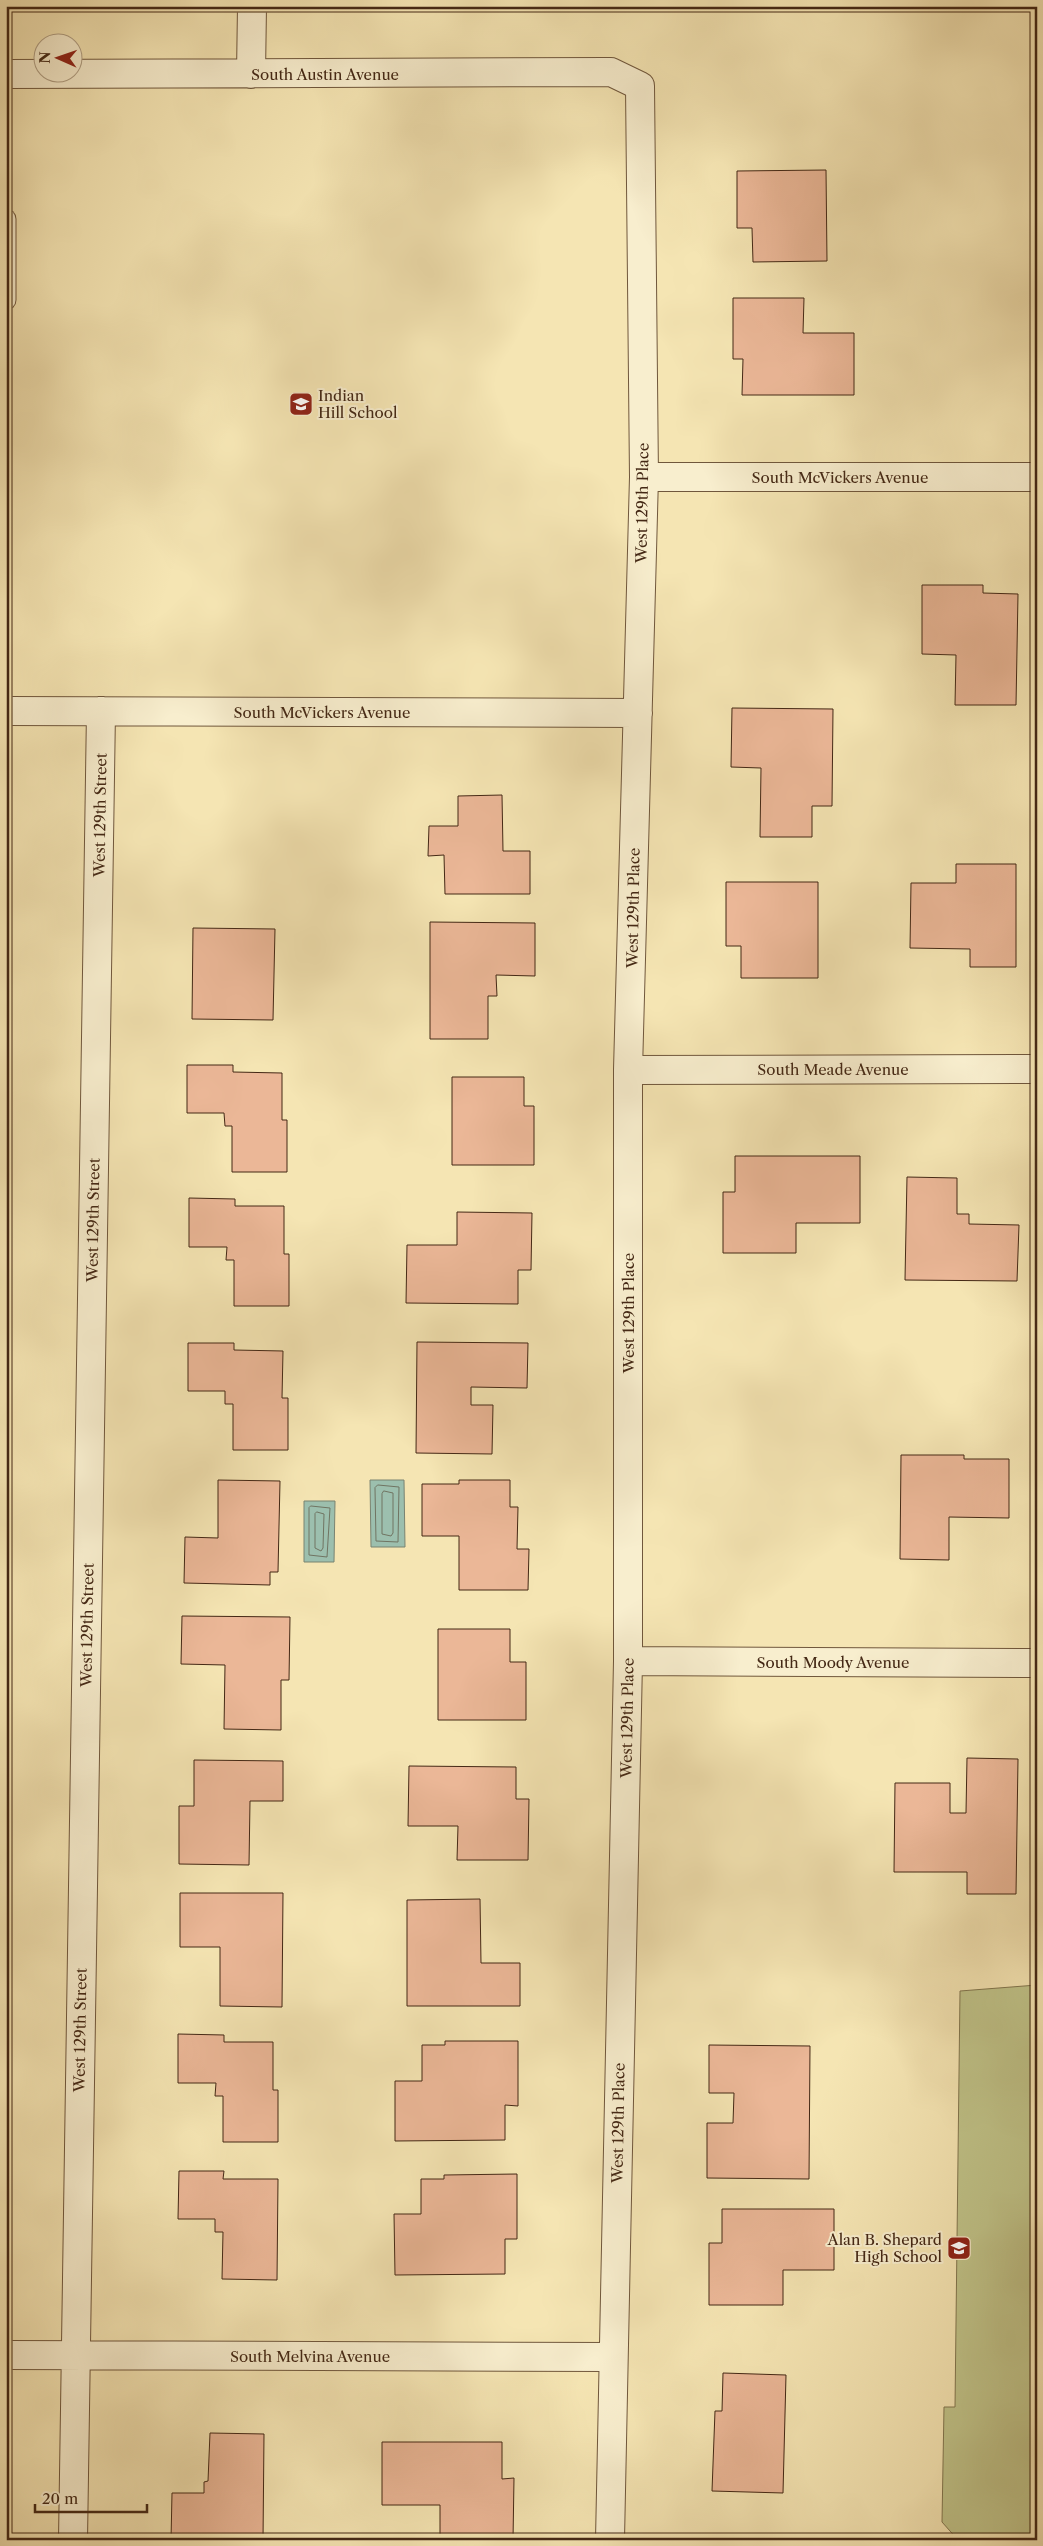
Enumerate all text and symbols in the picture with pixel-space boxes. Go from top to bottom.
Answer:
north arrow [32,32,82,82]
text: N [36,51,54,64]
street label: South Austin Avenue [251,65,399,84]
place label: Indian Hill School [318,386,398,422]
school or university icon: Indian Hill School [288,391,314,417]
street label: West 129th Place [631,443,653,564]
street label: South McVickers Avenue [752,468,928,487]
street label: South McVickers Avenue [234,703,410,722]
street label: West 129th Street [89,752,111,878]
street label: West 129th Place [622,848,644,969]
street label: South Meade Avenue [757,1060,909,1079]
street label: West 129th Street [82,1157,104,1283]
street label: West 129th Place [619,1253,638,1374]
street label: West 129th Street [76,1562,98,1688]
street label: South Moody Avenue [757,1653,909,1672]
street label: West 129th Place [616,1658,638,1779]
street label: West 129th Street [69,1967,91,2093]
street label: West 129th Place [607,2063,629,2184]
place label: Alan B. Shepard High School [827,2230,943,2266]
school or university icon: Alan B. Shepard High School [946,2235,972,2261]
street label: South Melvina Avenue [230,2347,390,2366]
scale bar [35,2481,148,2513]
text: 20 m [42,2489,78,2508]

